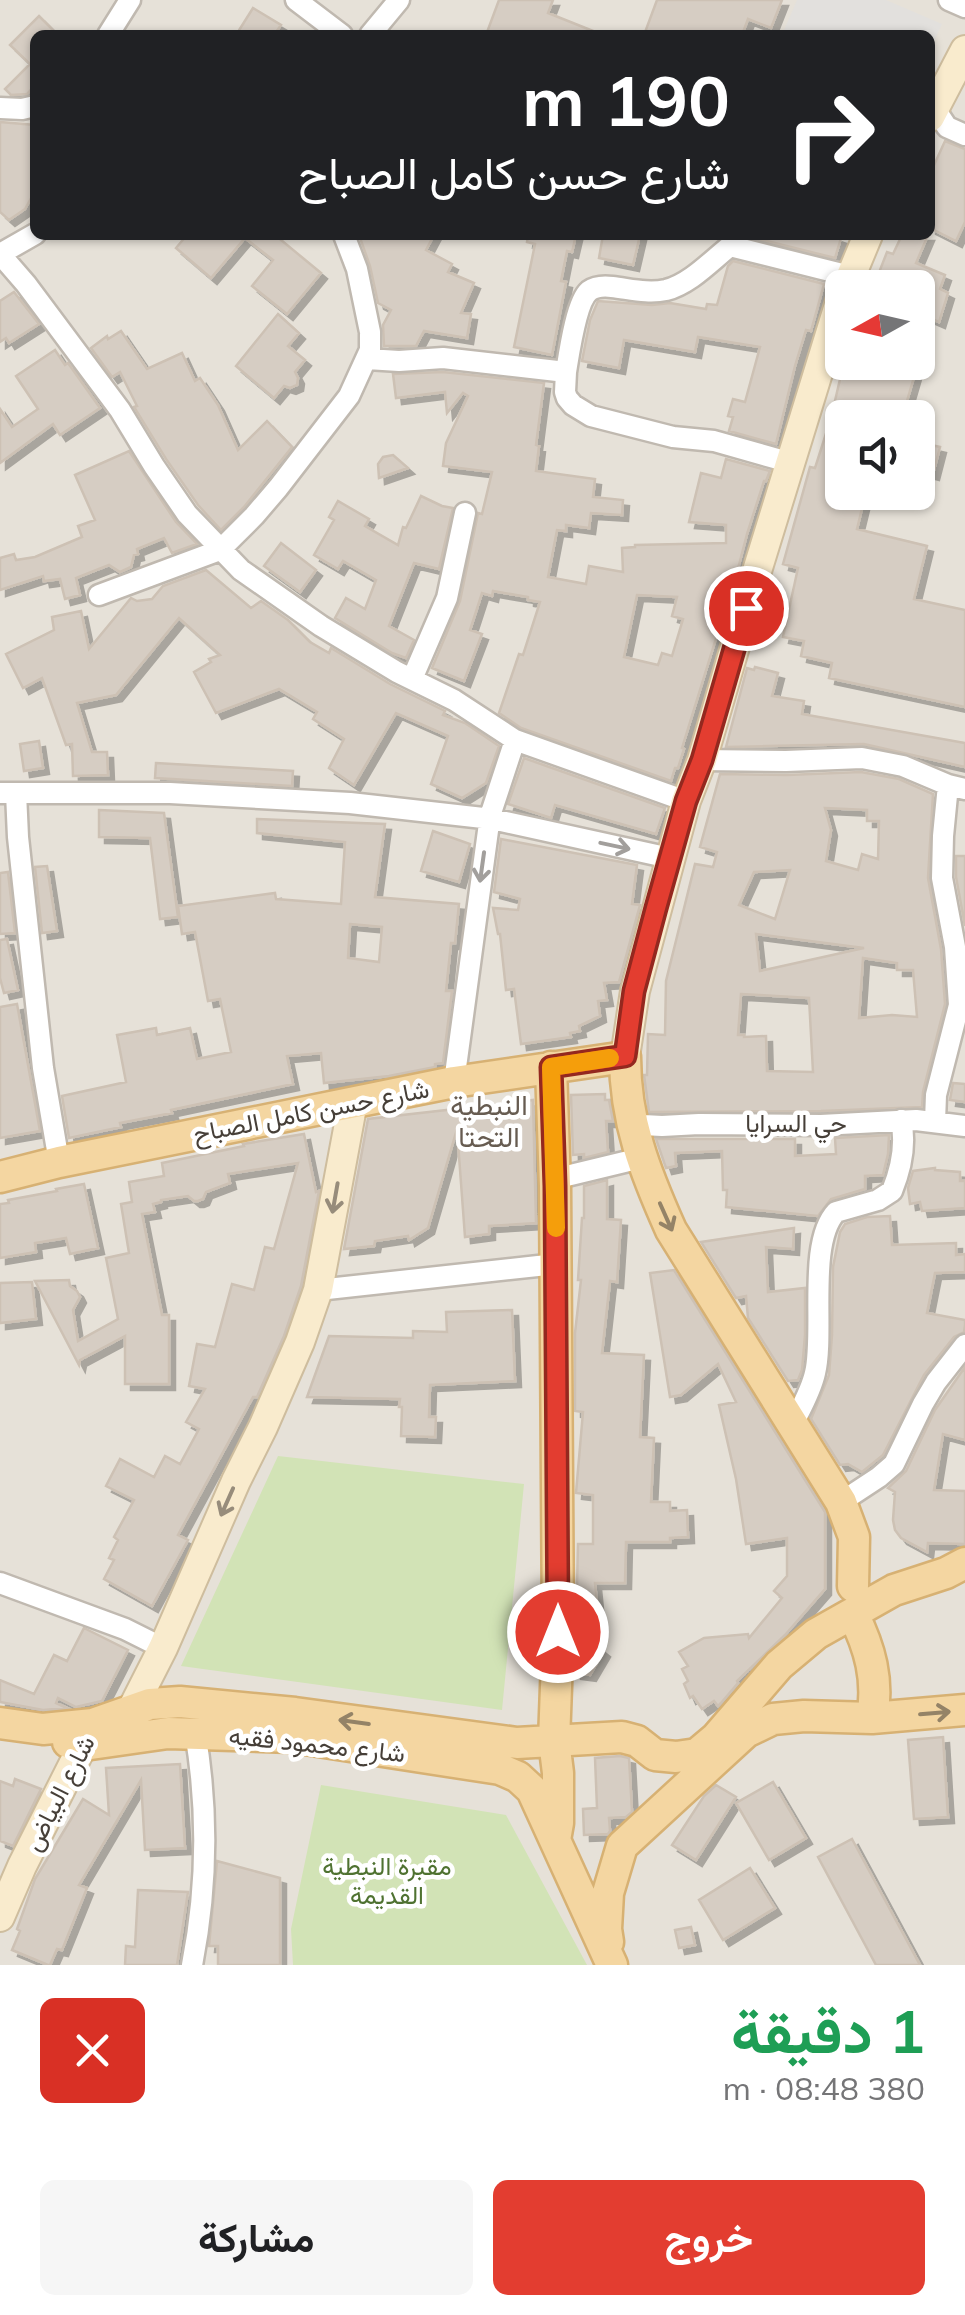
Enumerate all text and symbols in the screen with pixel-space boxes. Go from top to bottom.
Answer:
text: 190 m [522,56,730,144]
icon: right [765,70,895,200]
text: شارع حسن كامل الصباح [298,144,730,200]
north arrow [825,270,935,380]
map controls [825,270,935,510]
button: sound [825,400,935,510]
pin [704,566,789,651]
icon: arrive [719,581,774,636]
one-way arrow [598,838,630,857]
one-way arrow [473,851,491,883]
street label: شارع حسن كامل الصباح [190,1072,432,1151]
district label: النبطية التحتا [450,1087,528,1154]
street label: حي السرايا [745,1107,847,1144]
one-way arrow [325,1181,344,1214]
one-way arrow [657,1201,676,1231]
one-way arrow [217,1486,235,1517]
position arrow [506,1580,610,1684]
one-way arrow [918,1704,951,1723]
one-way arrow [338,1712,371,1730]
street label: شارع محمود فقيه [227,1719,407,1770]
street label: شارع البياض [16,1730,103,1857]
park label: مقبرة النبطية القديمة [322,1850,452,1910]
text: 1 دقيقة [731,1993,925,2068]
button: close [40,1998,145,2103]
text: 380 m · 08:48 [723,2068,925,2108]
button: مشاركة [40,2180,473,2295]
button: خروج [493,2180,925,2295]

